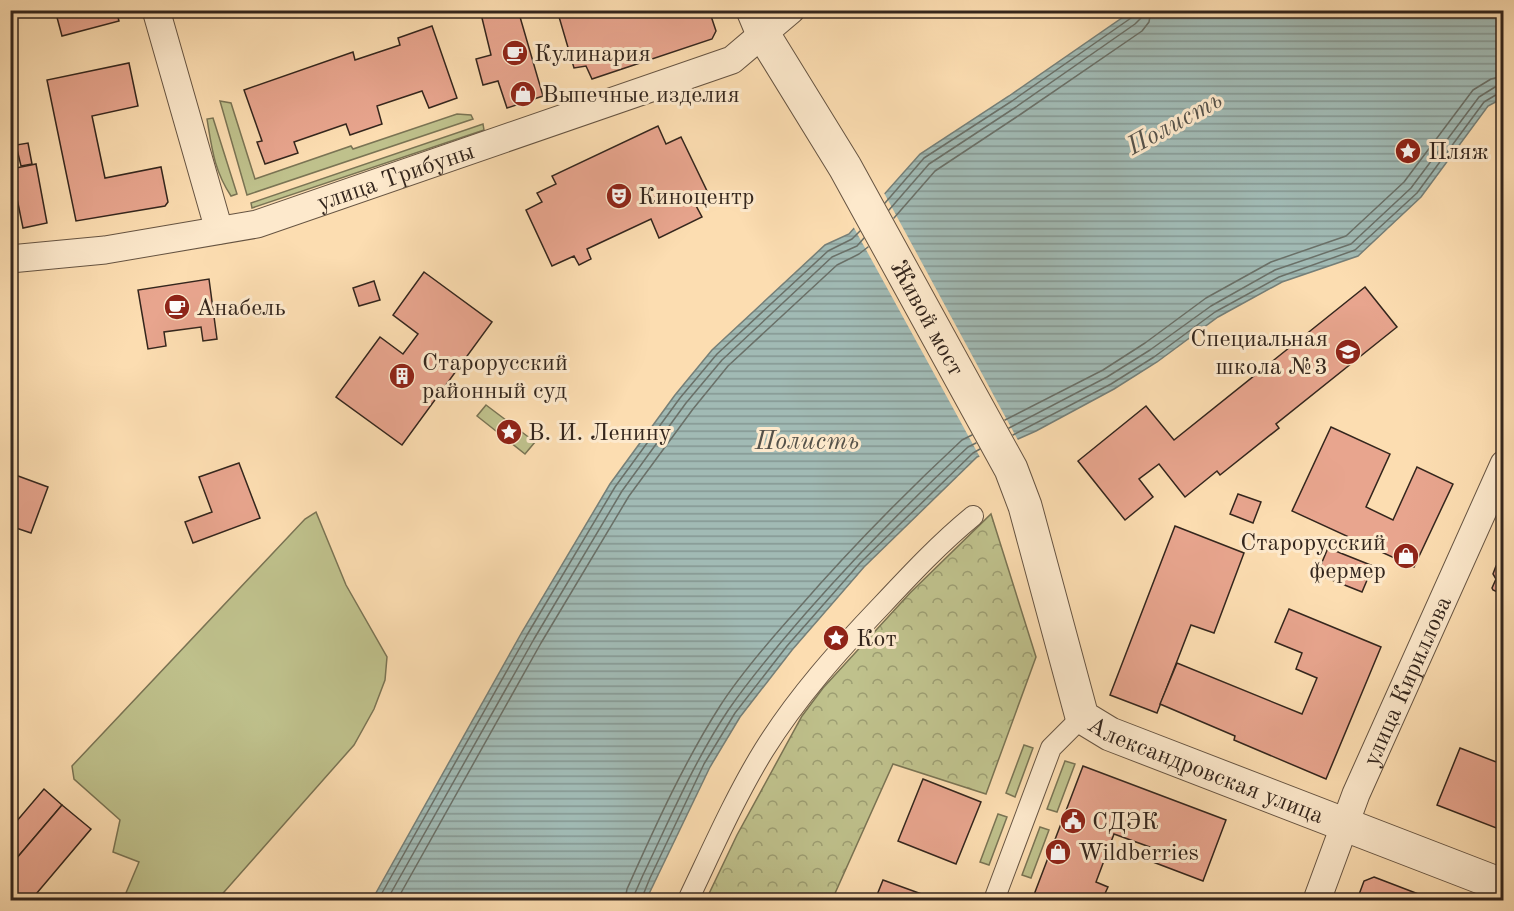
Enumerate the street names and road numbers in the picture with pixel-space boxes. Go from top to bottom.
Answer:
street label: улица Трибуны [314,140,478,216]
street label: Живой мост [885,257,967,380]
street label: улица Кириллова [1360,593,1457,770]
street label: Александровская улица [1083,713,1327,829]

